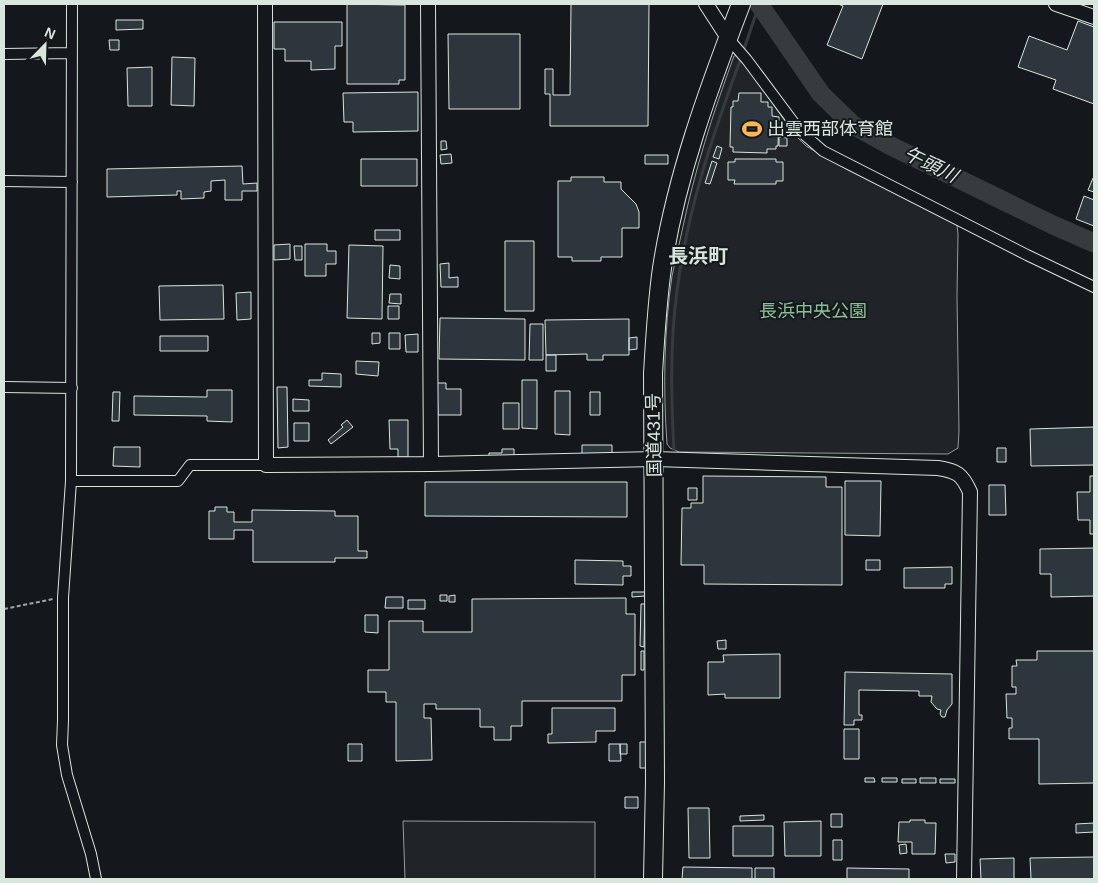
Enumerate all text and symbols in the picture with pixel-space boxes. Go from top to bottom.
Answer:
north arrow [20,20,70,70]
text: N [42,24,58,42]
sports icon: 出雲西部体育館 [741,118,763,140]
place label: 出雲西部体育館 [767,119,893,139]
water label: 午頭川 [901,143,963,187]
district label: 長浜町 [668,245,728,267]
park label: 長浜中央公園 [759,301,867,321]
street label: 国道431号 [643,393,665,477]

